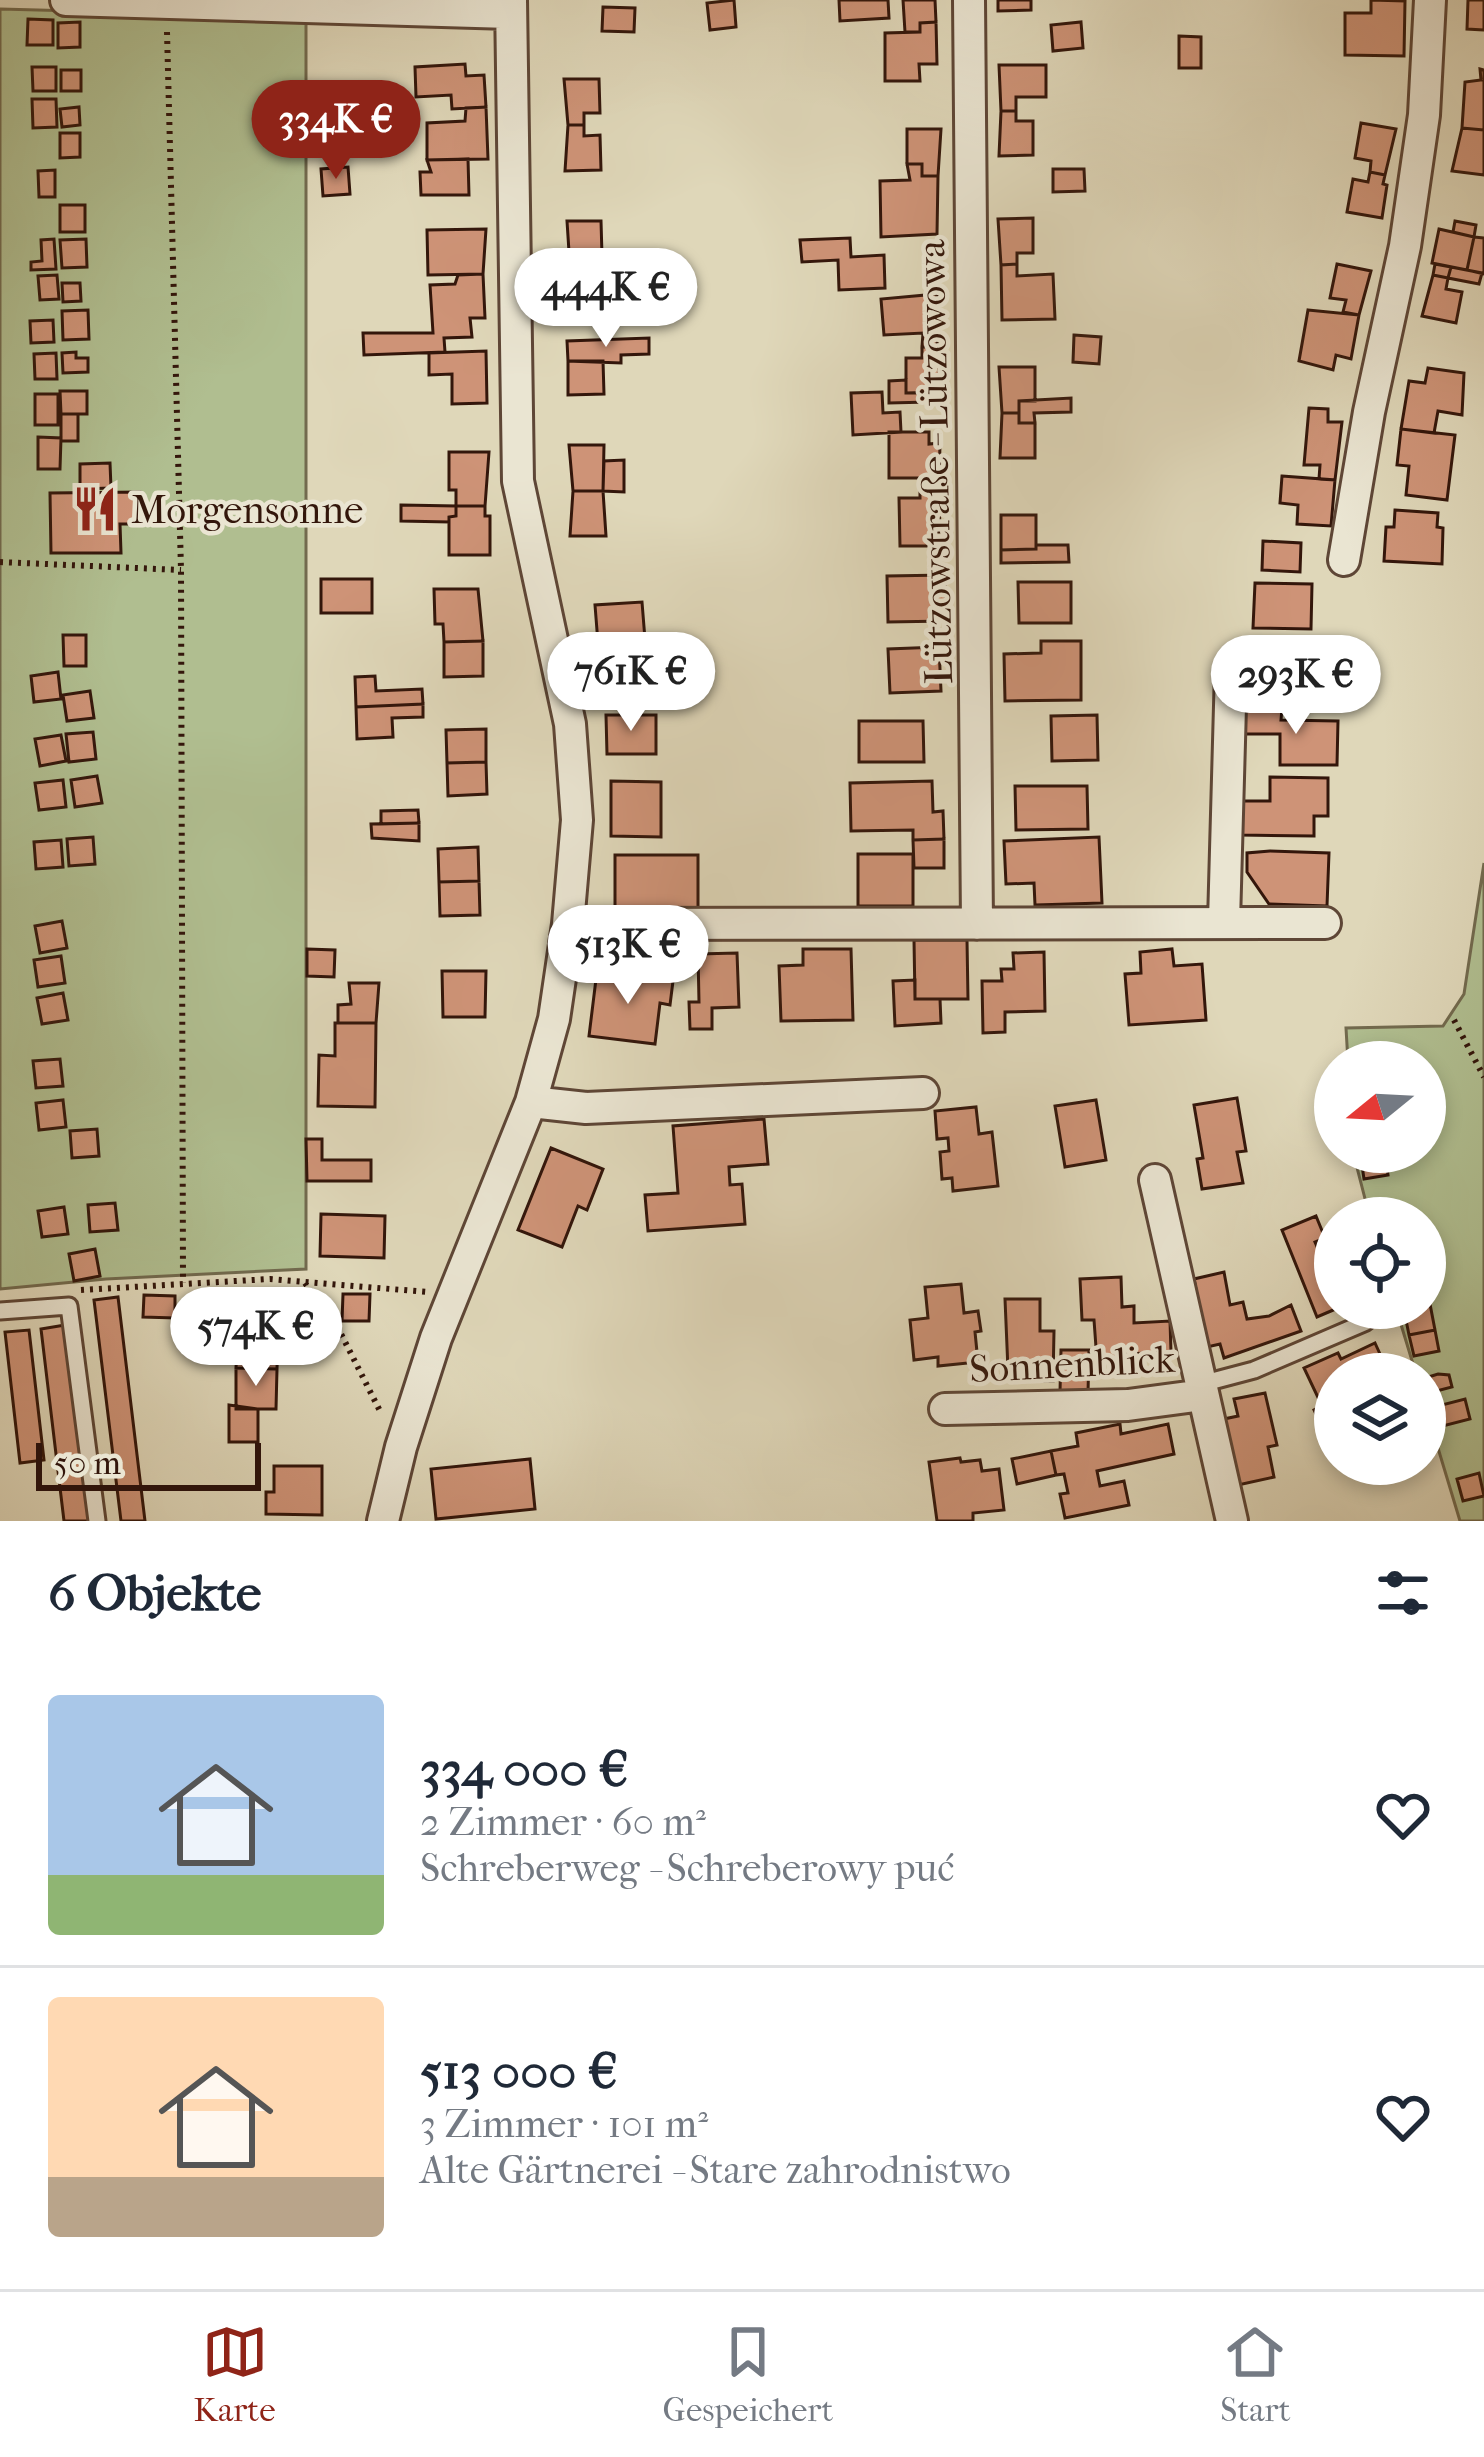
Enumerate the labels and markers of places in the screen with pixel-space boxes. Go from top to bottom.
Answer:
pin: 334K € [238,80,434,182]
pin: 444K € [508,248,704,350]
restaurant icon: Morgensonne [70,484,120,534]
place label: Morgensonne [131,487,363,533]
pin: 761K € [533,632,729,734]
pin: 293K € [1198,635,1394,737]
pin: 513K € [530,905,726,1007]
pin: 574K € [158,1287,354,1389]

